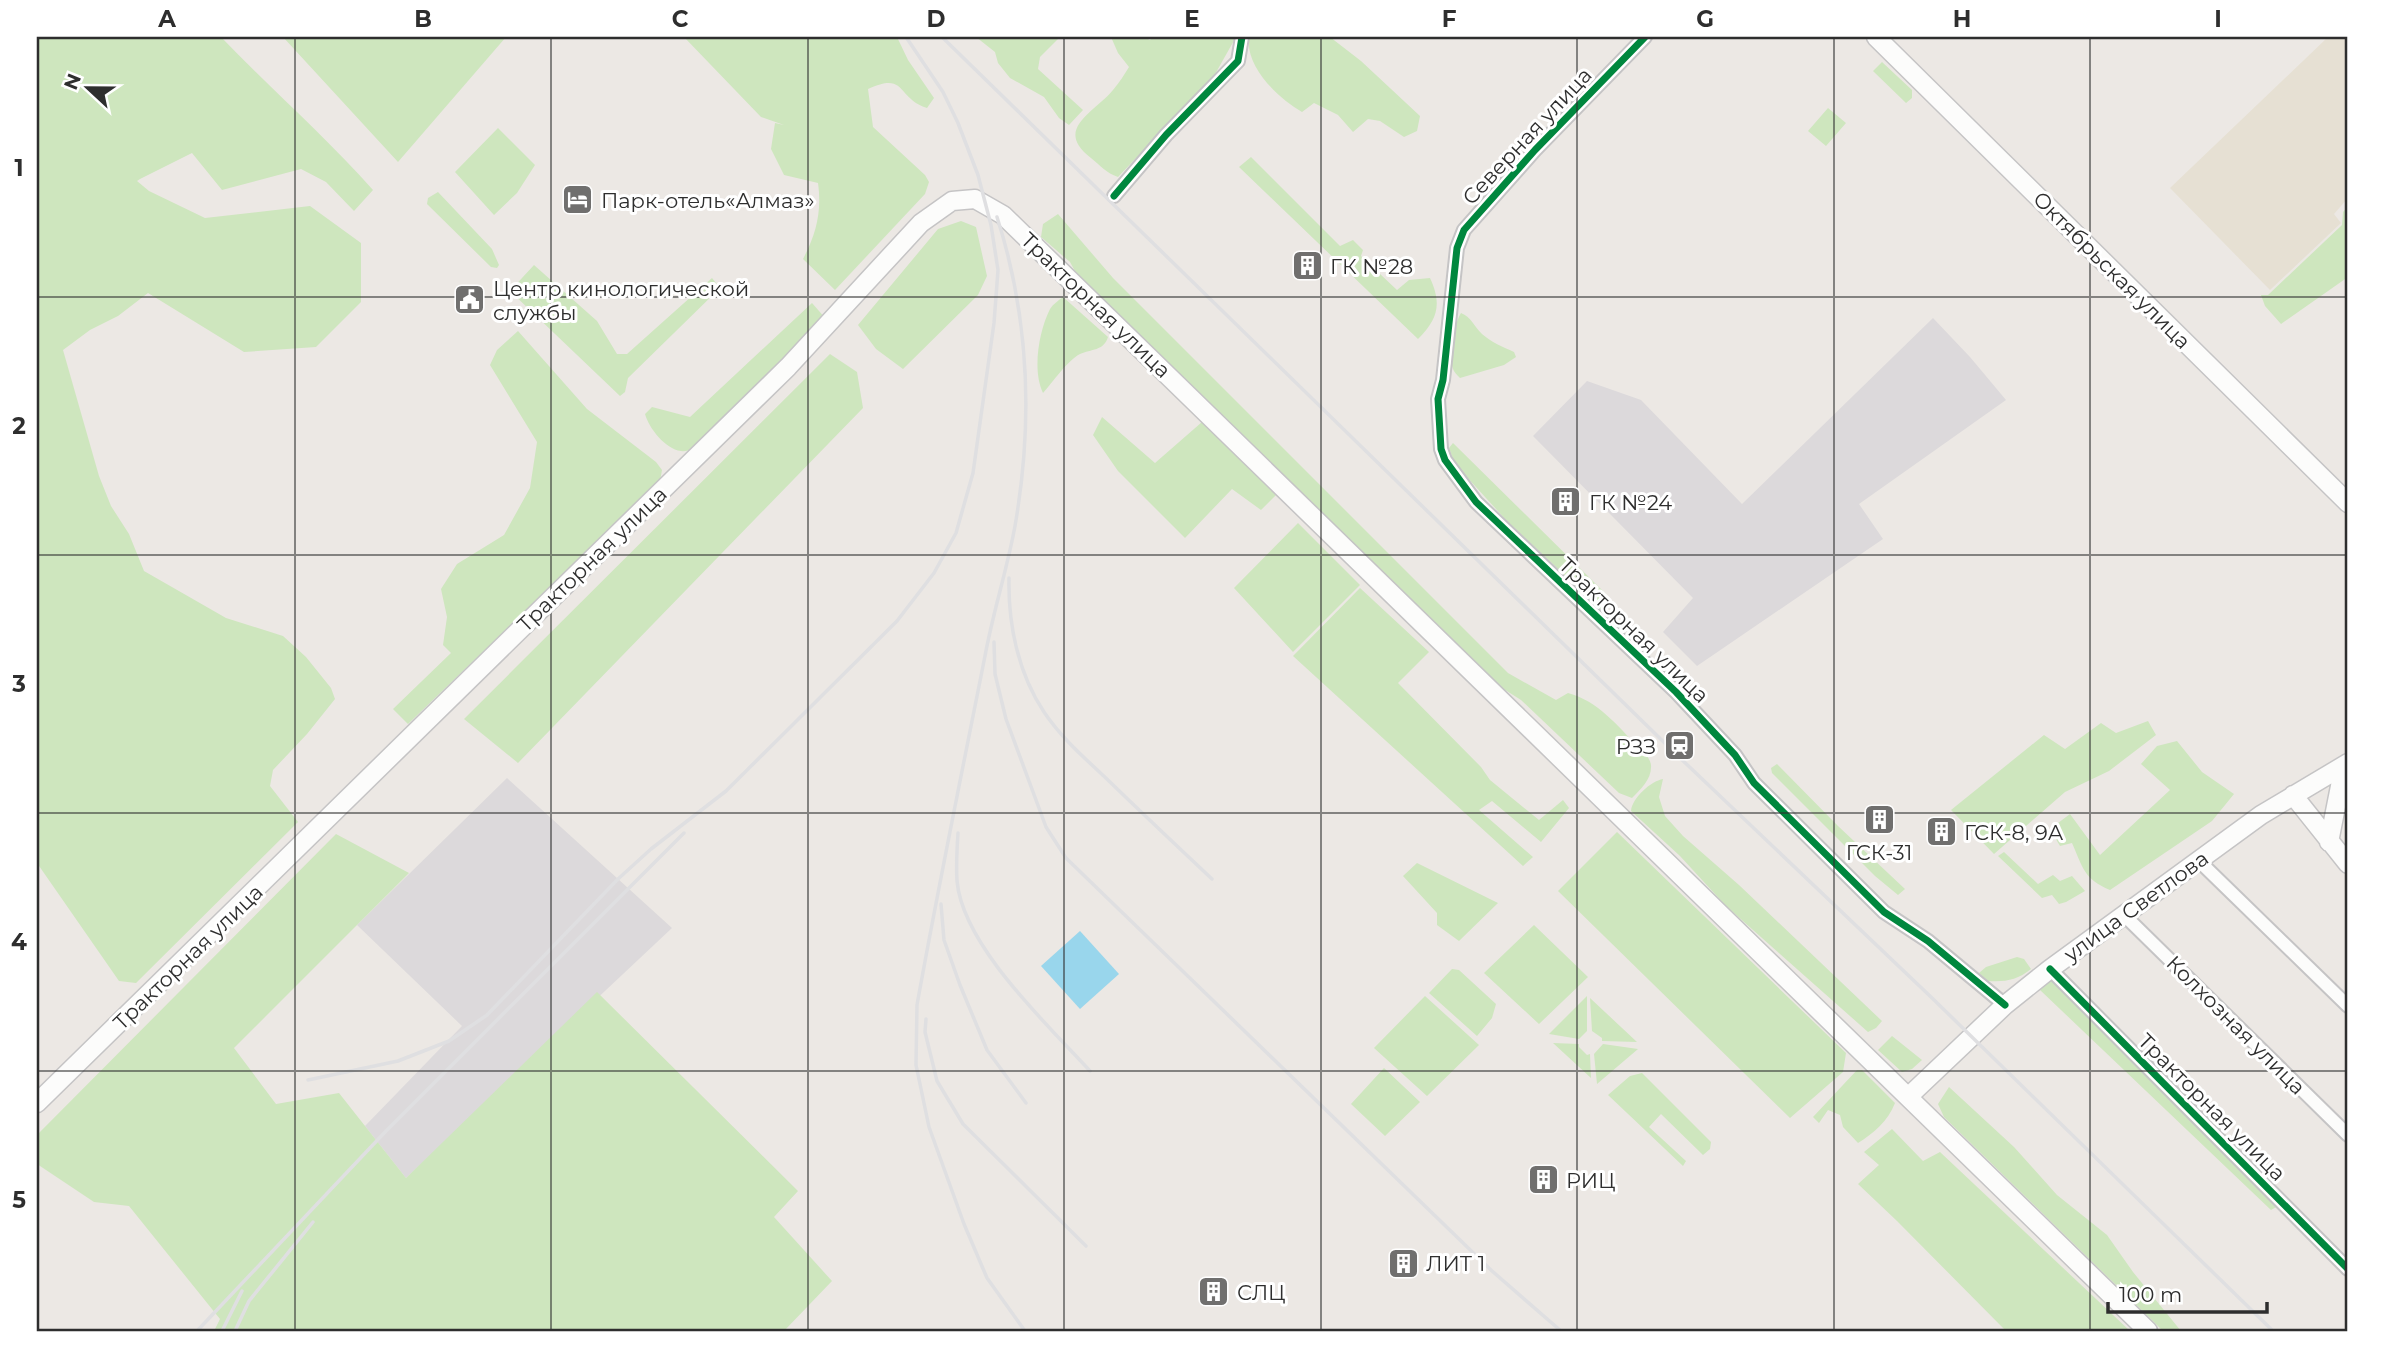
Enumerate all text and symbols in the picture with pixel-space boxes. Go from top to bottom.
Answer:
text: A [157,5,176,33]
text: B [414,5,432,33]
text: C [672,5,689,33]
text: D [927,5,946,33]
text: E [1184,5,1200,33]
text: F [1442,5,1457,33]
text: G [1696,5,1714,33]
text: H [1953,5,1971,33]
text: I [2214,5,2222,33]
north arrow [52,52,122,122]
street label: Северная улица [1457,62,1597,210]
text: N [59,70,86,93]
text: 1 [14,154,24,182]
hotel icon: Парк-отель«Алмаз» [561,183,595,217]
street label: Октябрьская улица [2028,186,2196,354]
place label: Парк-отель«Алмаз» [601,188,814,213]
street label: Тракторная улица [1016,227,1176,383]
building icon: ГК №28 [1290,249,1324,283]
place label: ГК №28 [1330,254,1413,279]
place label: Центр кинологической службы [493,276,749,325]
public building icon: Центр кинологической службы [453,283,487,317]
text: 2 [12,412,26,440]
street label: Тракторная улица [512,481,672,637]
building icon: ГК №24 [1549,485,1583,519]
place label: ГК №24 [1589,490,1672,515]
street label: Тракторная улица [1554,552,1714,708]
text: 3 [11,670,26,698]
station icon: РЗЗ [1662,729,1696,763]
place label: РЗЗ [1616,734,1656,759]
building icon: ГСК-31 [1862,803,1896,837]
building icon: ГСК-8, 9А [1924,815,1958,849]
place label: ГСК-8, 9А [1964,820,2064,845]
place label: ГСК-31 [1846,840,1912,865]
street label: улица Светлова [2058,845,2213,967]
street label: Тракторная улица [108,879,268,1035]
text: 4 [11,928,27,956]
street label: Колхозная улица [2161,950,2311,1100]
street label: Тракторная улица [2133,1028,2291,1186]
building icon: РИЦ [1526,1163,1560,1197]
place label: РИЦ [1566,1168,1615,1193]
text: 5 [12,1186,26,1214]
building icon: ЛИТ 1 [1386,1246,1420,1280]
place label: ЛИТ 1 [1426,1251,1485,1276]
scale bar [2108,1270,2268,1314]
building icon: СЛЦ [1197,1275,1231,1309]
place label: СЛЦ [1237,1280,1286,1305]
text: 100 m [2119,1282,2182,1307]

